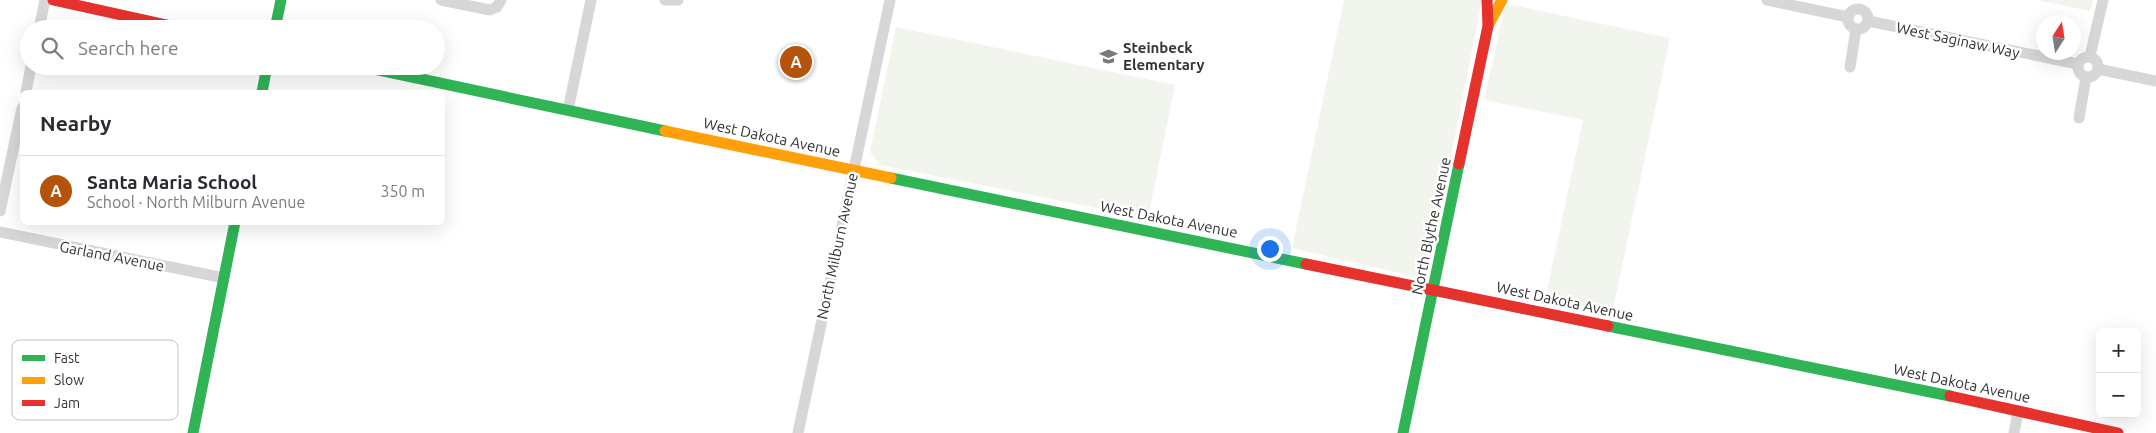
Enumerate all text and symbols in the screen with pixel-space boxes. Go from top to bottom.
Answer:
north arrow [2036,15,2081,60]
street label: West Saginaw Way [1895,19,2021,61]
search box [20,20,445,75]
icon: search [38,34,66,62]
text: Search here [78,37,178,59]
place label: Steinbeck Elementary [1123,39,1204,73]
pin: A [780,43,812,81]
school or university icon: Steinbeck Elementary [1099,46,1119,66]
text: Nearby [40,111,111,135]
street label: West Dakota Avenue [702,114,842,160]
street label: North Blythe Avenue [1408,156,1454,296]
text: Santa Maria School [87,171,257,193]
street label: North Milburn Avenue [813,171,861,321]
text: A [50,182,62,200]
text: 350 m [380,182,425,200]
text: School · North Milburn Avenue [87,193,305,211]
street label: West Dakota Avenue [1099,197,1239,241]
your location [1257,236,1283,262]
street label: Garland Avenue [58,238,166,274]
street label: West Dakota Avenue [1495,278,1635,324]
map controls [2096,328,2141,418]
button: + [2096,328,2141,373]
legend [12,340,178,420]
text: Fast [54,350,80,366]
street label: West Dakota Avenue [1892,360,2032,406]
text: Slow [54,372,84,388]
button: − [2096,373,2141,418]
text: Jam [54,395,80,411]

